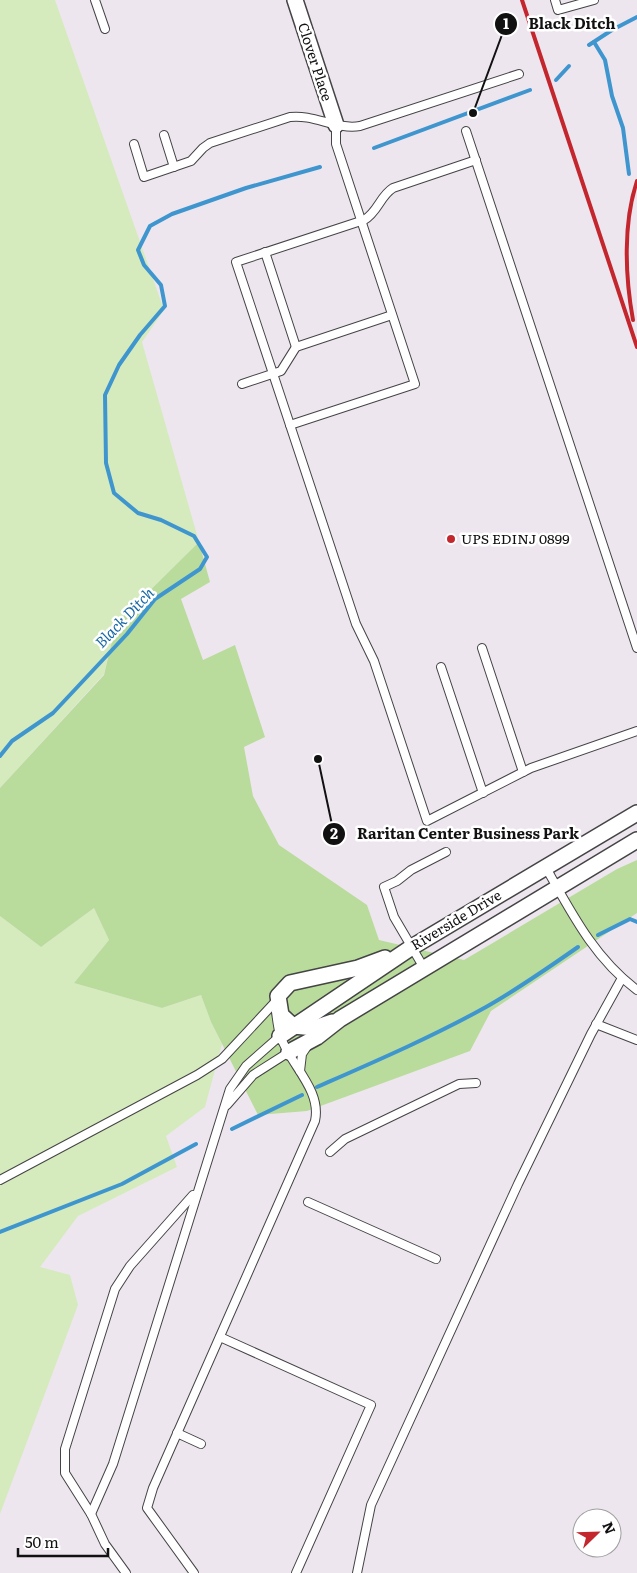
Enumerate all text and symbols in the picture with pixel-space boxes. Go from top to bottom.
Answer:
callout: Black Ditch [494,9,626,39]
text: 1 [503,11,509,34]
text: Black Ditch [528,11,616,34]
street label: Clover Place [294,20,338,104]
place label: UPS EDINJ 0899 [461,528,569,548]
marker: UPS EDINJ 0899 [445,533,457,545]
water label: Black Ditch [89,581,159,652]
callout: Raritan Center Business Park [322,819,589,849]
text: 2 [330,821,338,844]
text: Raritan Center Business Park [357,821,580,844]
street label: Riverside Drive [406,884,504,954]
north arrow [572,1508,622,1558]
text: N [598,1518,621,1537]
scale bar [18,1526,108,1558]
text: 50 m [25,1530,59,1553]

